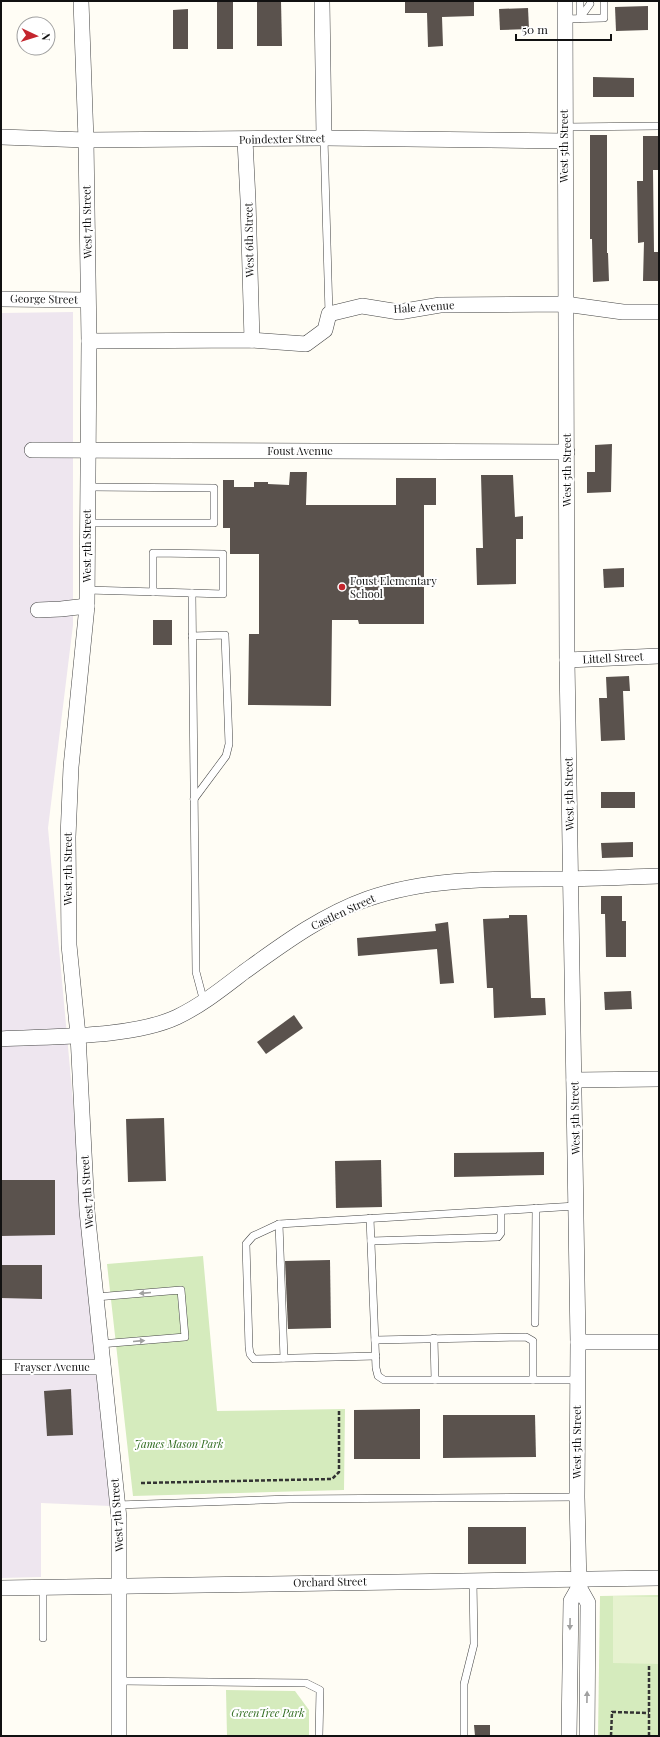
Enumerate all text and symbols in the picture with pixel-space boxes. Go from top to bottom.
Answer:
north arrow [16,16,56,56]
scale bar [516,16,611,42]
text: 50 m [522,21,548,37]
text: N [39,32,54,41]
street label: West 5th Street [556,109,571,184]
street label: Poindexter Street [239,130,325,147]
street label: West 7th Street [78,185,95,260]
street label: West 6th Street [240,203,257,278]
street label: George Street [10,290,78,307]
street label: Hale Avenue [393,297,455,316]
street label: West 5th Street [559,433,574,508]
street label: Foust Avenue [267,443,333,458]
street label: West 7th Street [79,509,94,584]
place label: Foust Elementary School [350,573,437,601]
marker: Foust Elementary School [337,582,347,592]
street label: Littell Street [582,648,644,667]
street label: West 5th Street [560,757,577,832]
street label: West 7th Street [60,832,75,907]
street label: Castlen Street [308,890,377,933]
street label: West 5th Street [566,1081,583,1156]
street label: West 7th Street [76,1155,97,1230]
one-way arrow [139,1290,151,1297]
one-way arrow [133,1337,145,1344]
street label: Frayser Avenue [14,1359,90,1374]
street label: West 5th Street [569,1405,584,1480]
park label: James Mason Park [134,1436,224,1451]
street label: West 7th Street [106,1478,127,1553]
street label: Orchard Street [293,1573,367,1590]
one-way arrow [567,1618,573,1631]
one-way arrow [584,1690,590,1703]
park label: GreenTree Park [231,1705,305,1720]

